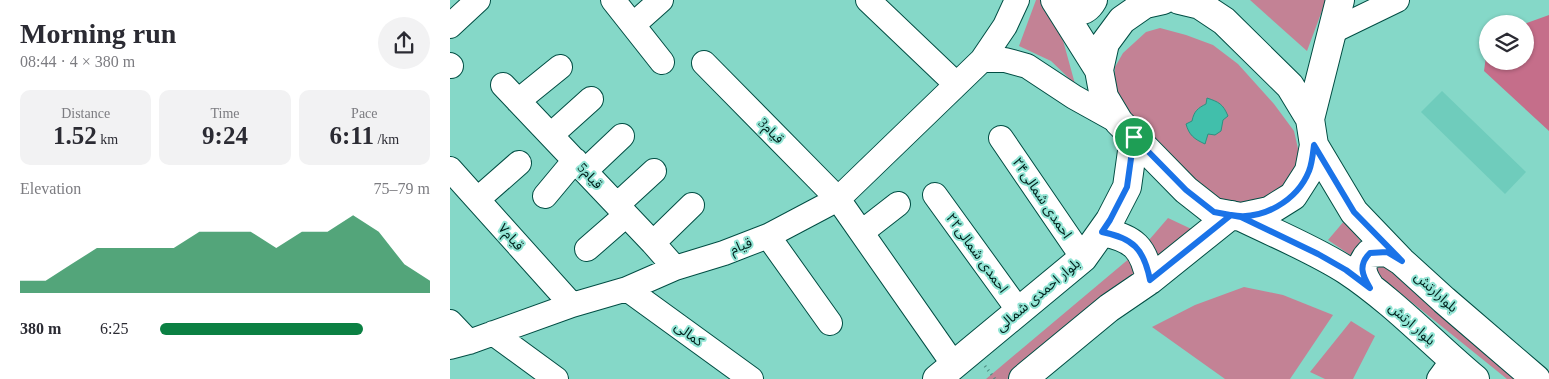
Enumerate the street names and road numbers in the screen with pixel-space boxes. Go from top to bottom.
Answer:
street label: قیام3 [753,115,787,149]
street label: احمدی شمالی۲۴ [1009,155,1075,242]
street label: قیام5 [572,160,605,194]
street label: احمدی شمالی۲۲ [942,210,1011,296]
street label: قیام۷ [493,221,527,255]
street label: قیام [728,235,755,260]
street label: بلوار احمدی شمالی [993,255,1084,335]
street label: بلوارارتش [1411,269,1461,316]
street label: بلوار ارتش [1385,300,1438,349]
street label: کمالی [671,319,706,350]

